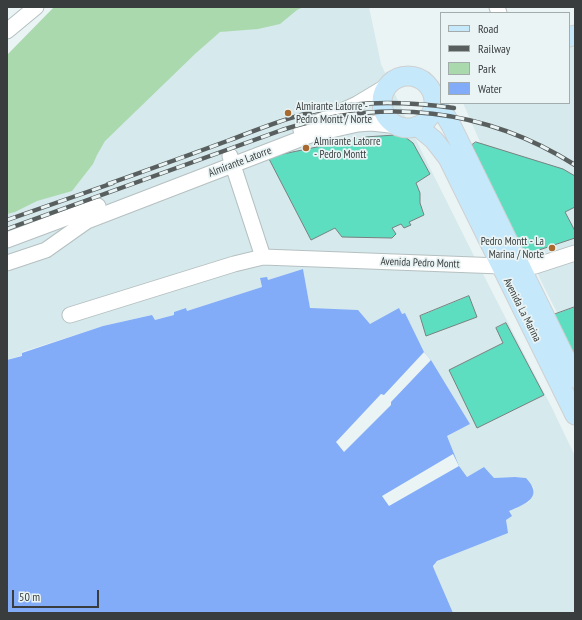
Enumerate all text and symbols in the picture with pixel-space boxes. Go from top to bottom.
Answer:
legend [440,12,570,104]
text: Road [478,21,498,36]
text: Railway [478,41,510,56]
text: Park [478,61,496,76]
text: Water [478,81,502,96]
place label: Almirante Latorre - Pedro Montt / Norte [296,100,372,126]
marker: Almirante Latorre - Pedro Montt / Norte [283,108,293,118]
place label: Almirante Latorre - Pedro Montt [314,135,380,161]
marker: Almirante Latorre - Pedro Montt [301,143,311,153]
street label: Almirante Latorre [207,144,273,180]
place label: Pedro Montt - La Marina / Norte [481,235,544,261]
marker: Pedro Montt - La Marina / Norte [547,243,557,253]
street label: Avenida Pedro Montt [380,255,460,271]
street label: Avenida La Marina [500,276,544,344]
scale bar [14,582,101,608]
text: 50 m [19,589,40,604]

